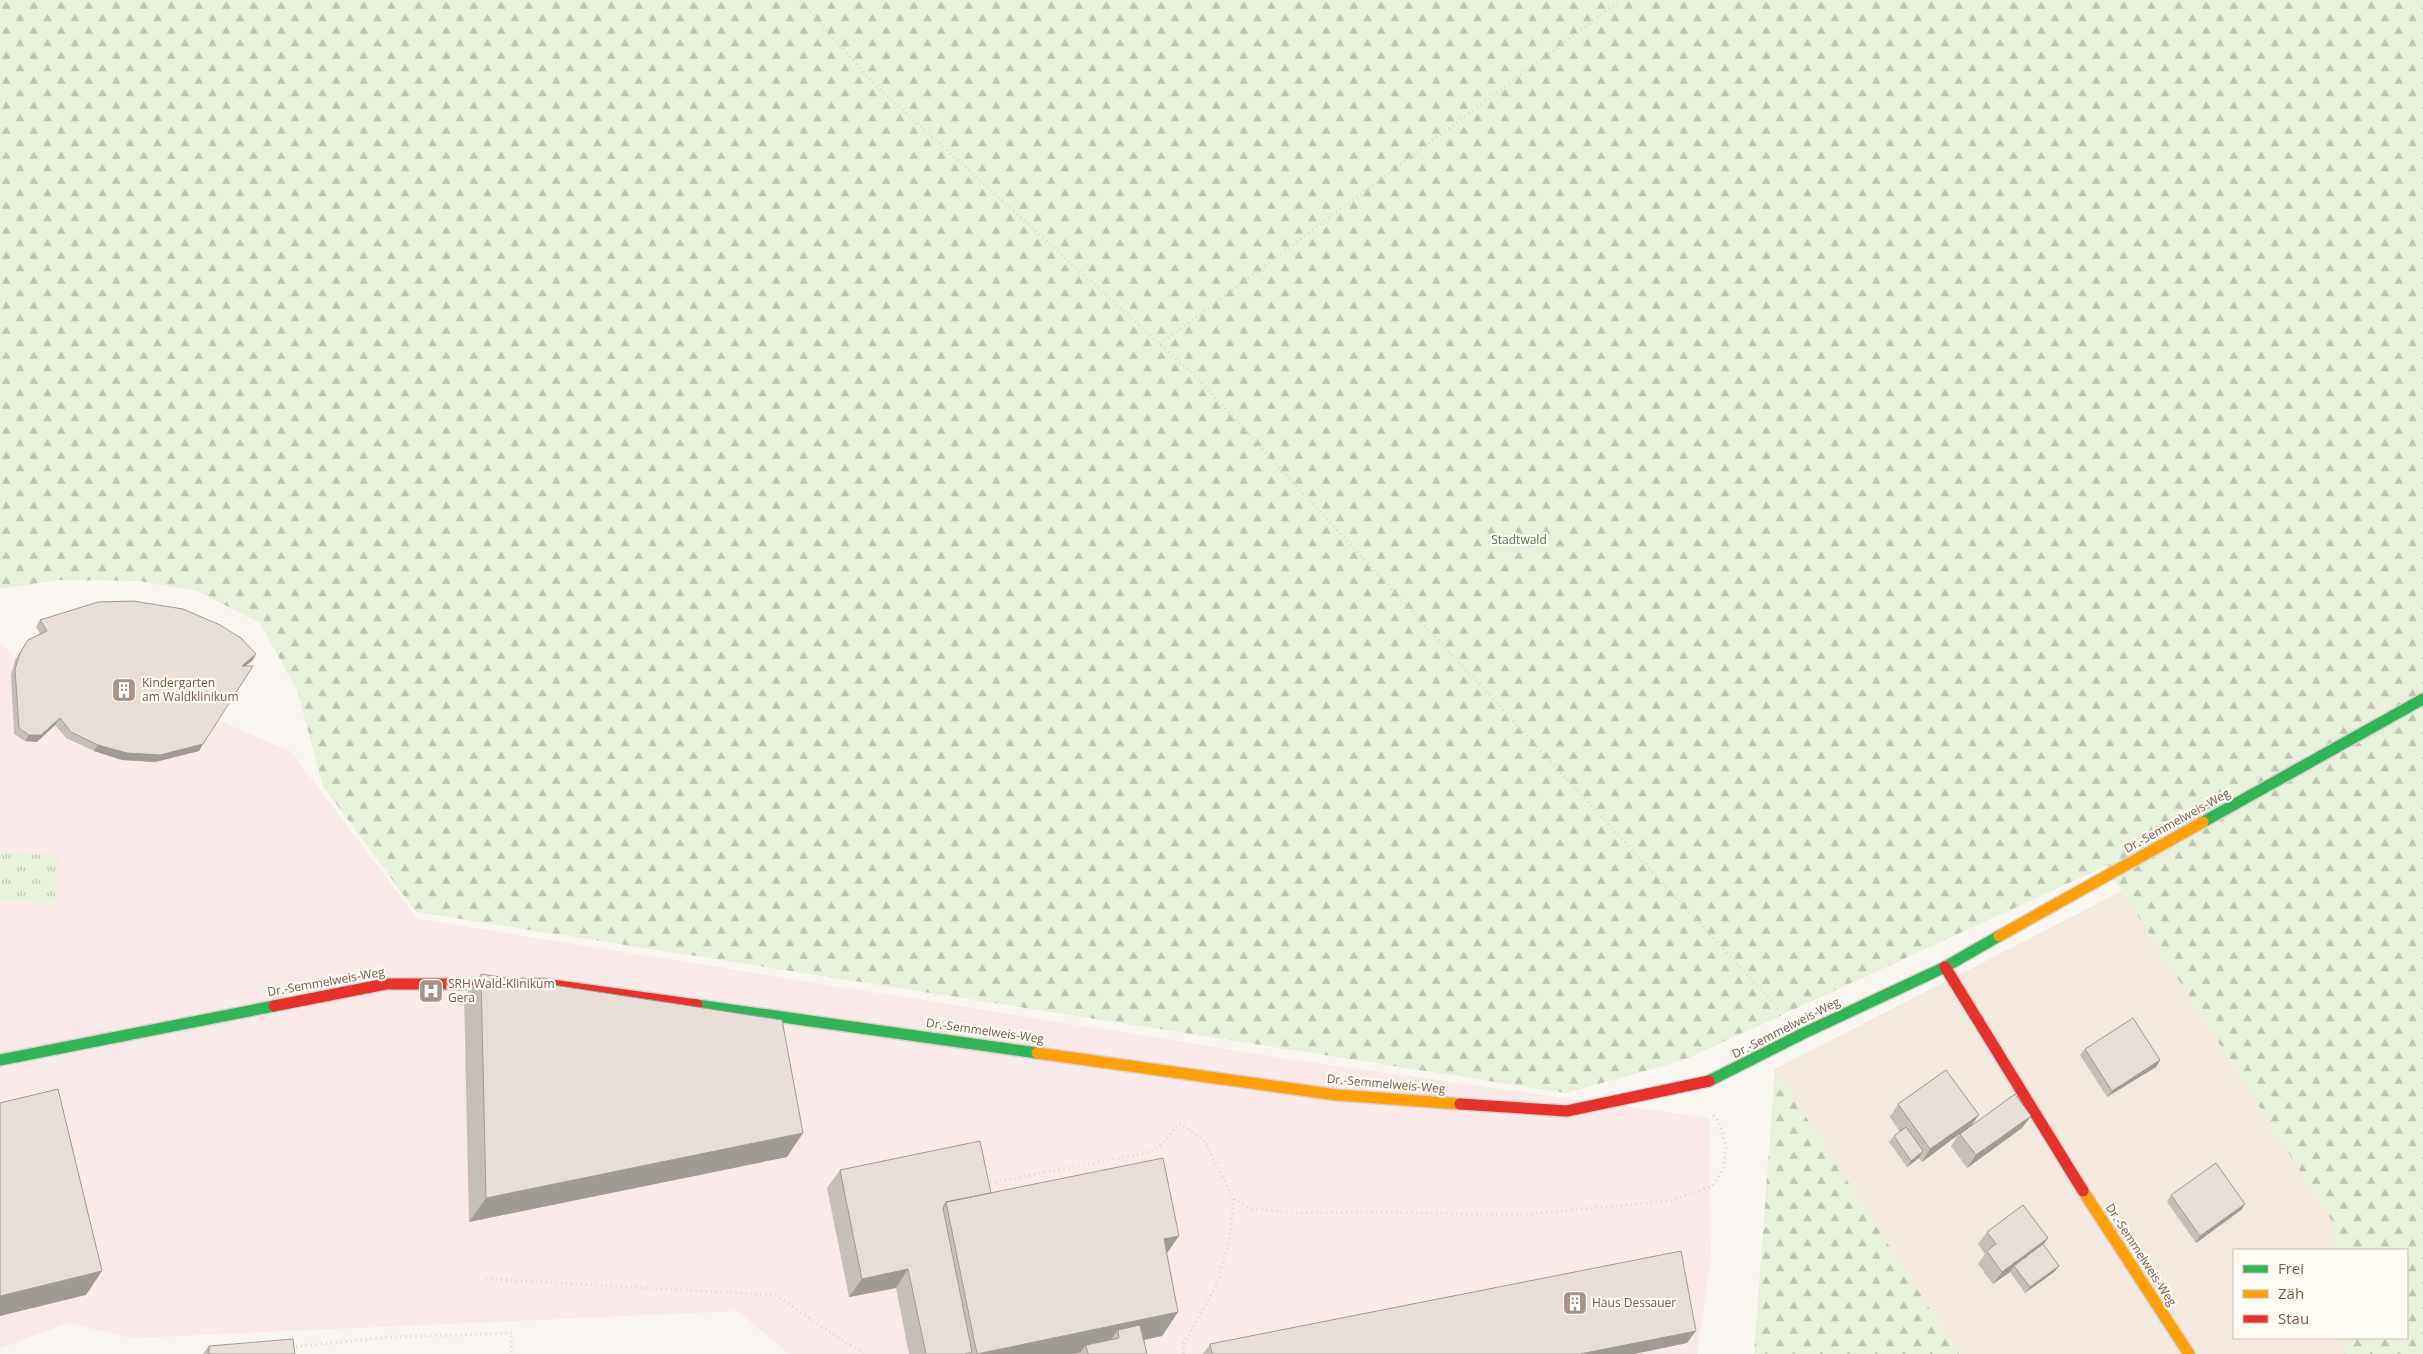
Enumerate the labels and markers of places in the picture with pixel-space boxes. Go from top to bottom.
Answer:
place label: Kindergarten am Waldklinikum [142,674,239,705]
building icon: Kindergarten am Waldklinikum [111,677,137,703]
place label: SRH Wald-Klinikum Gera [448,975,555,1006]
hospital icon: SRH Wald-Klinikum Gera [418,978,444,1004]
building icon: Haus Dessauer [1562,1290,1588,1316]
place label: Haus Dessauer [1592,1294,1676,1311]

